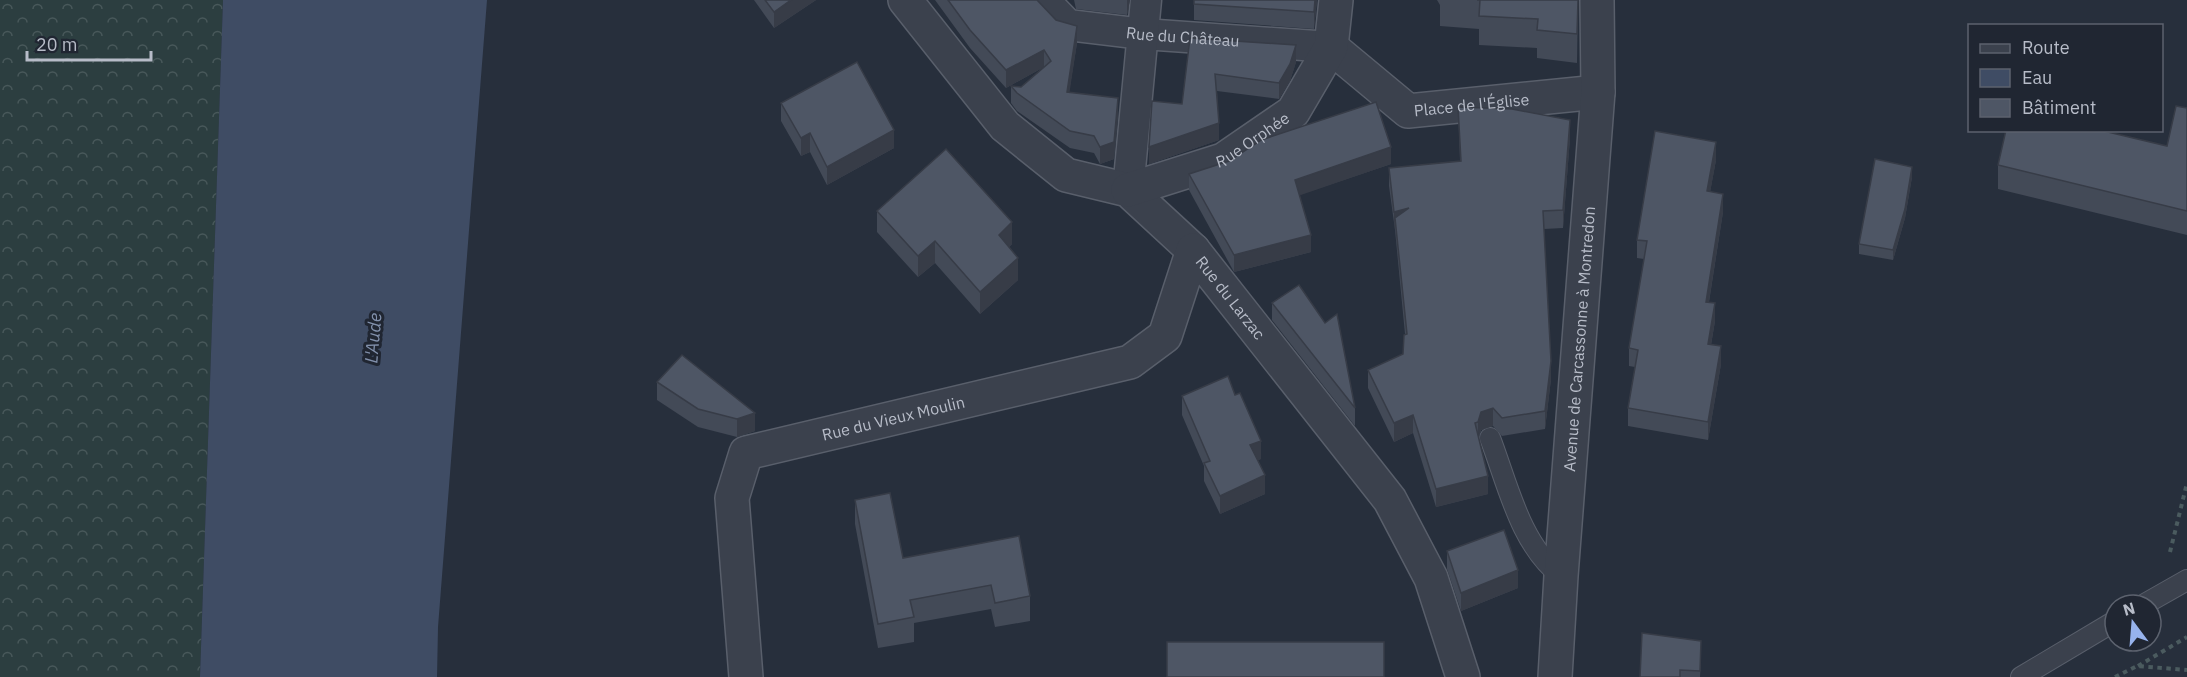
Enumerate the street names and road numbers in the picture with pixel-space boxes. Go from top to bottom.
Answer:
street label: Rue du Château [1125,22,1240,51]
street label: Place de l'Église [1413,89,1530,120]
street label: Rue Orphée [1213,108,1293,172]
street label: Avenue de Carcassonne à Montredon [1559,205,1599,472]
street label: Rue du Larzac [1192,252,1270,343]
street label: Rue du Vieux Moulin [820,392,967,445]

